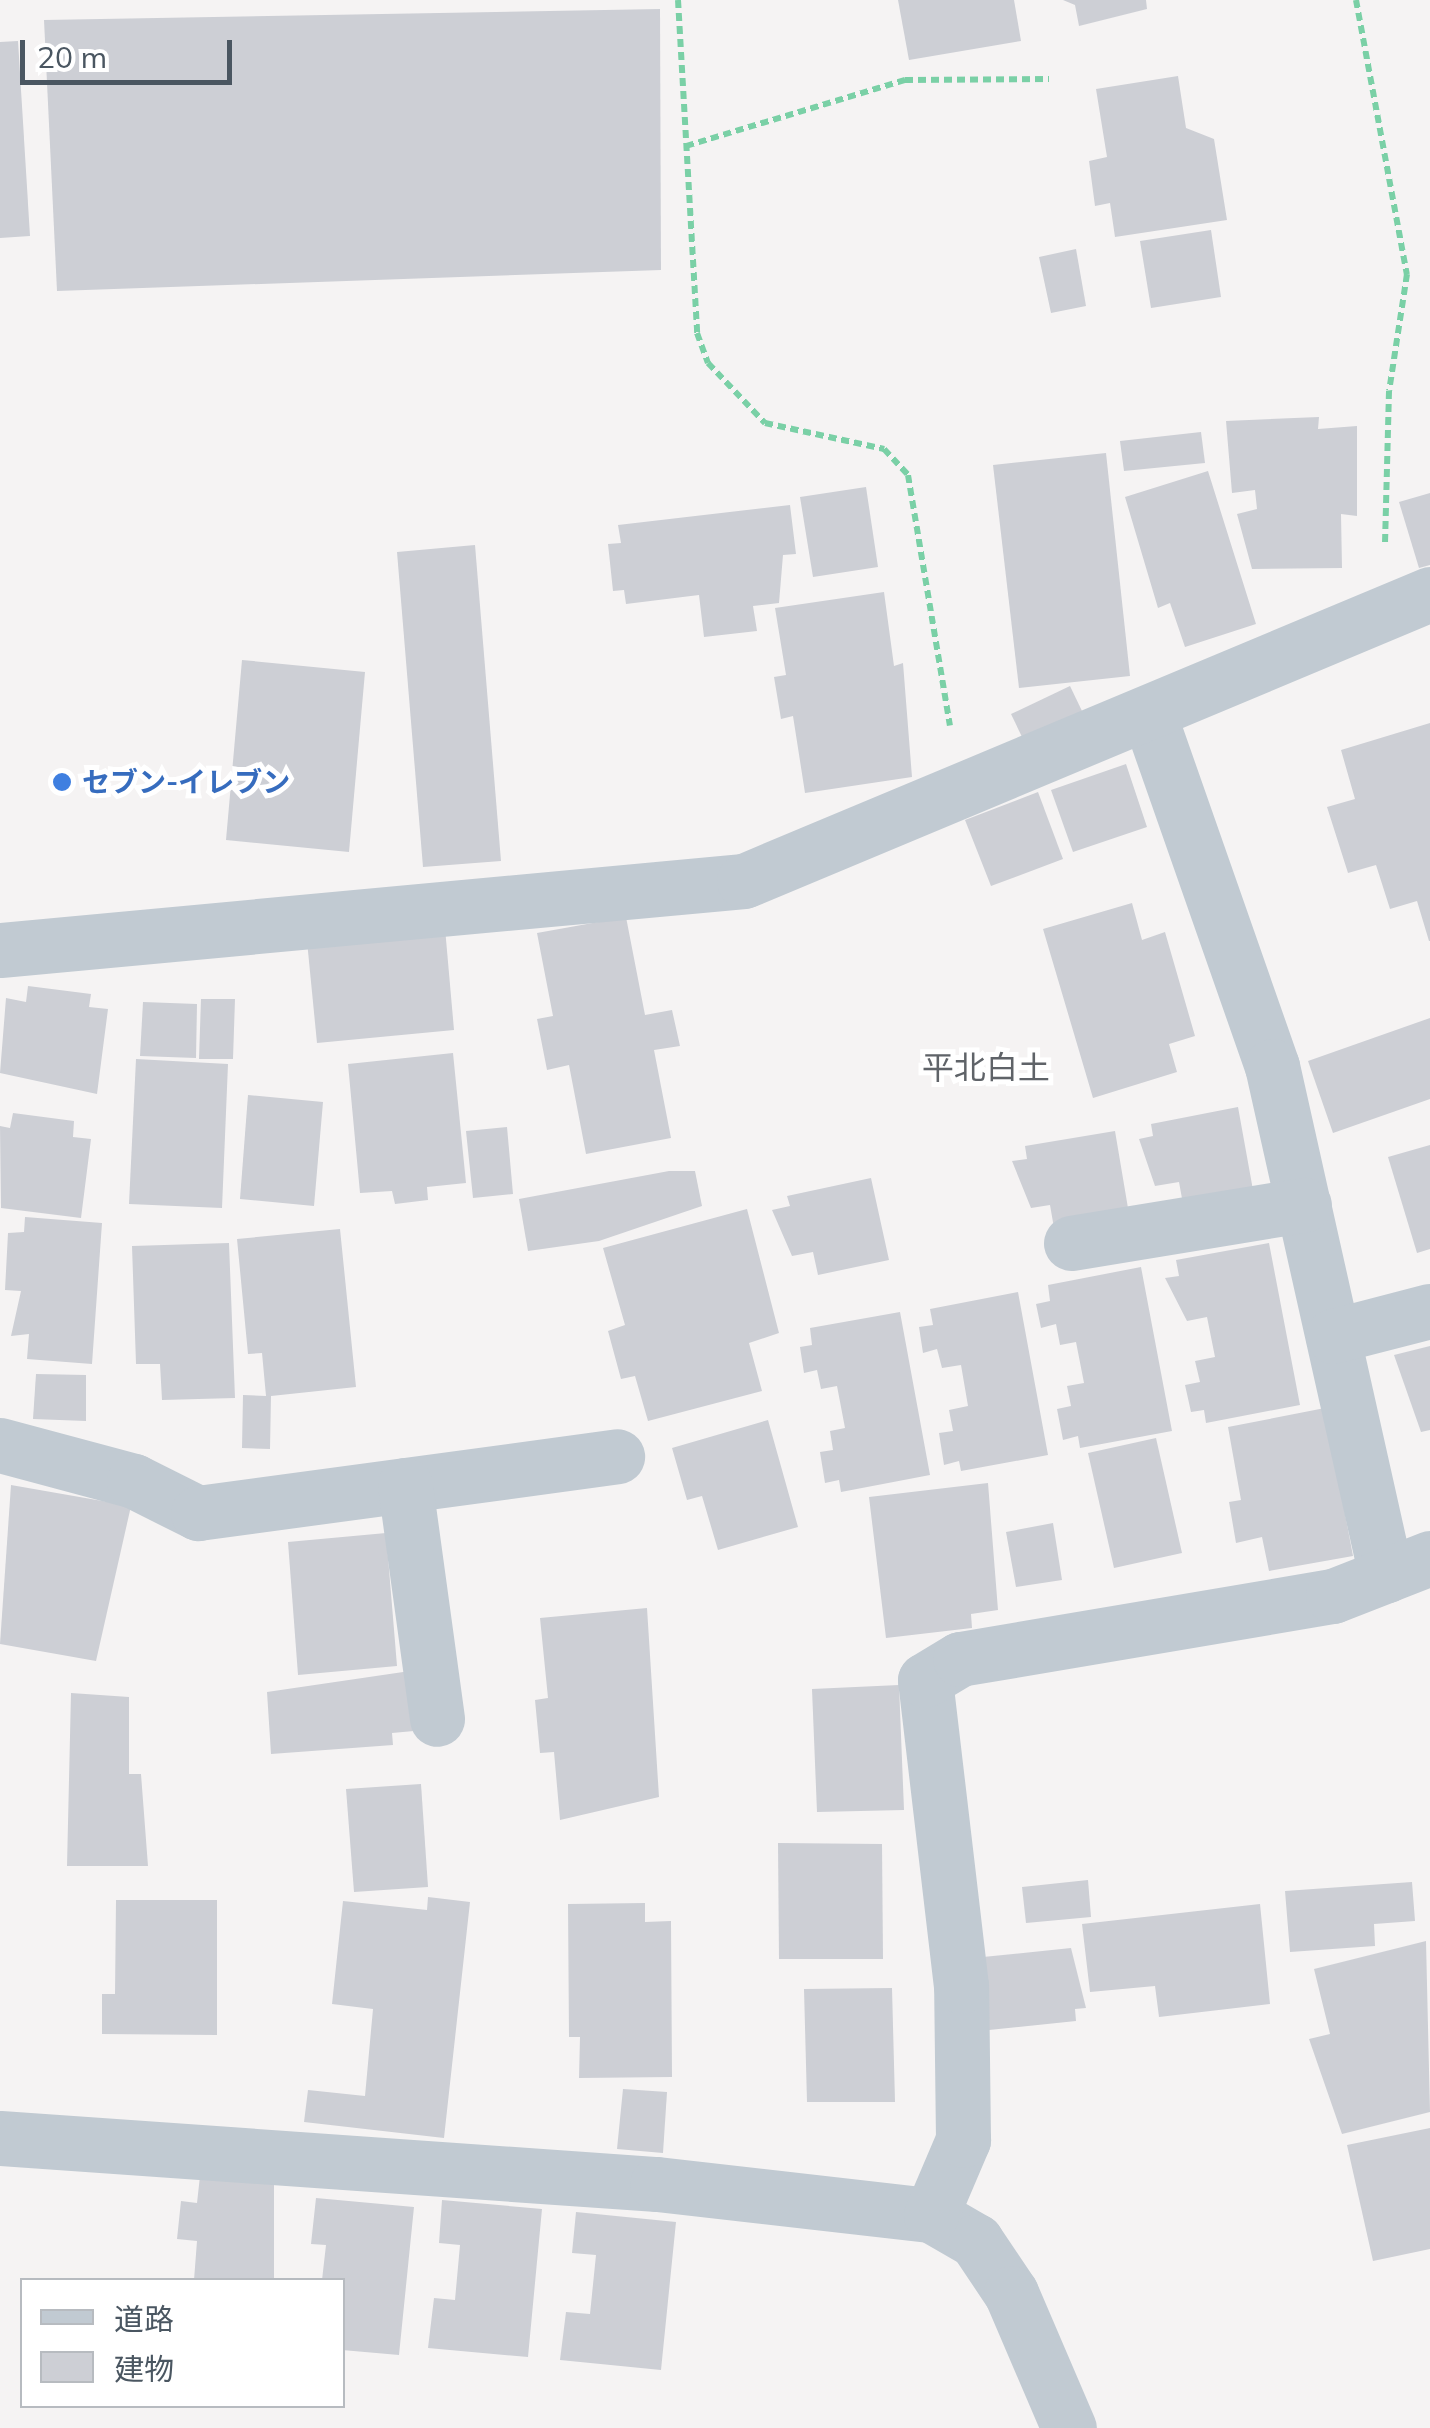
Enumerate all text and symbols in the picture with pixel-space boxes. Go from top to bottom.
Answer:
scale bar [25,20,238,82]
text: 20 m [37,38,107,76]
place label: セブン-イレブン [82,765,290,799]
marker: セブン-イレブン [51,771,73,793]
district label: 平北白土 [922,1048,1050,1086]
legend [20,2278,345,2408]
text: 道路 [114,2300,174,2338]
text: 建物 [114,2350,174,2388]

